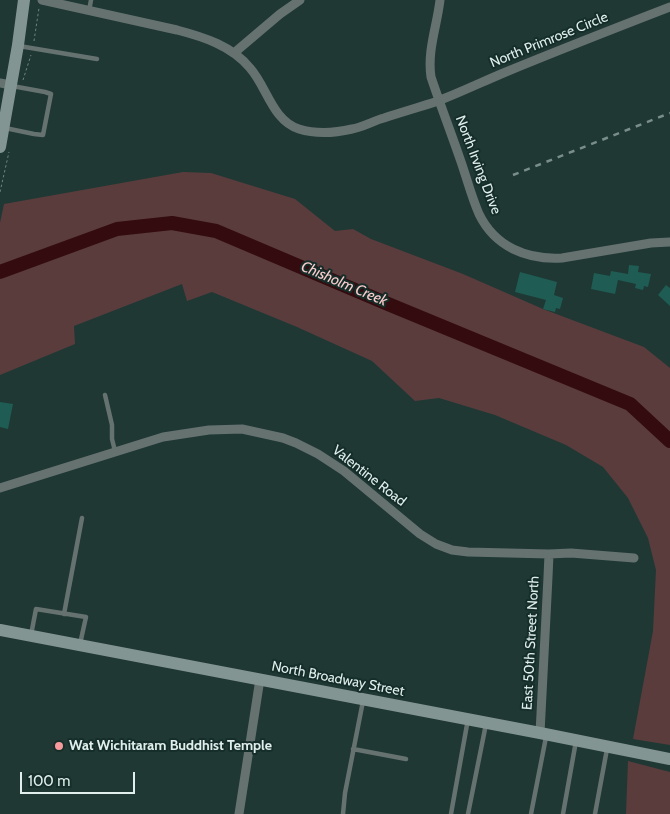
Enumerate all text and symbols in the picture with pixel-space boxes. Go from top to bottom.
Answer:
street label: North Primrose Circle [487,9,611,71]
street label: North Irving Drive [451,113,505,217]
water label: Chisholm Creek [298,258,390,310]
street label: Valentine Road [329,442,409,510]
street label: East 50th Street North [519,576,543,710]
street label: North Broadway Street [270,658,406,700]
place label: Wat Wichitaram Buddhist Temple [69,738,272,754]
marker: Wat Wichitaram Buddhist Temple [53,740,65,752]
scale bar [22,762,138,794]
text: 100 m [28,772,70,790]

